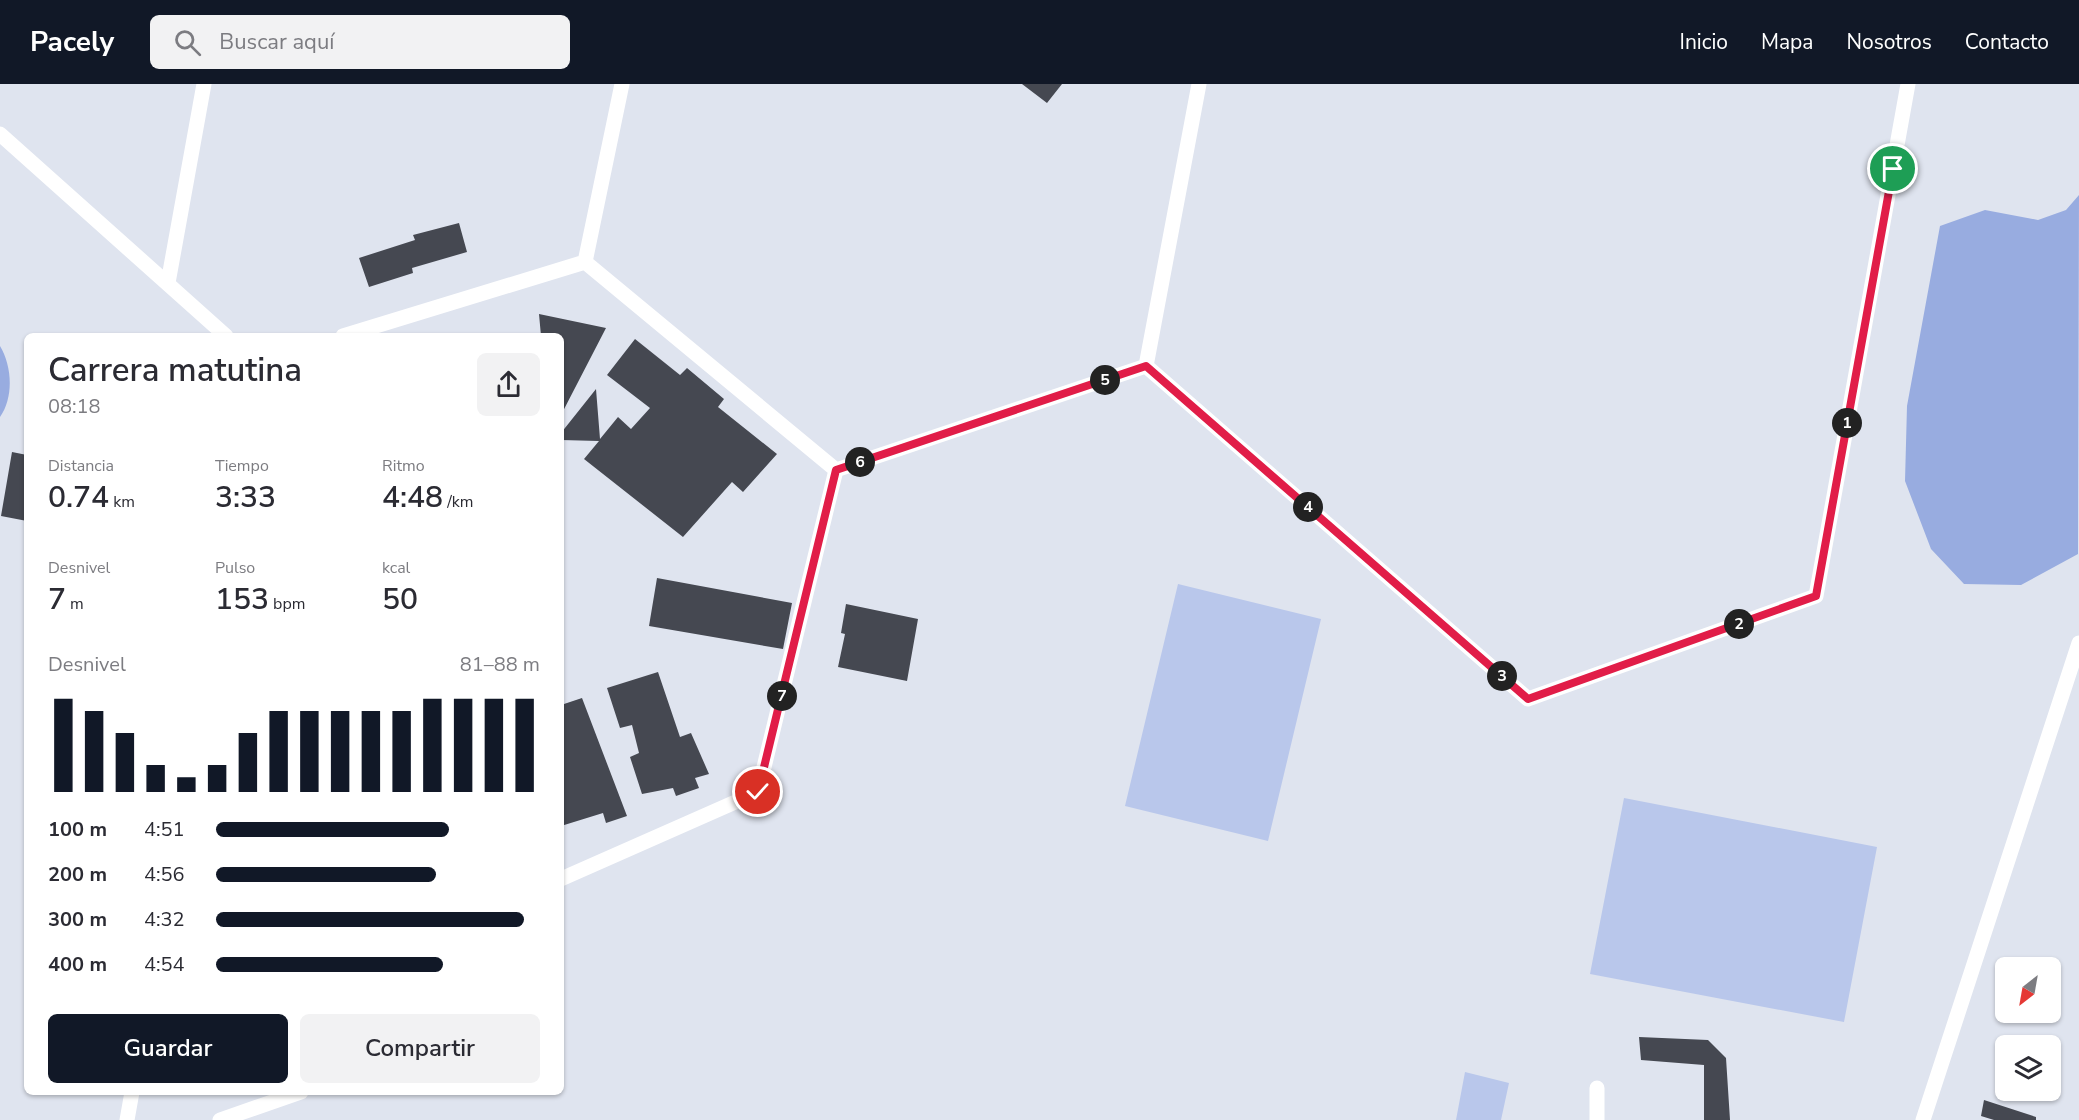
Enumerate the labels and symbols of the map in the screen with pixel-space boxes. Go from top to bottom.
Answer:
pin [1867,143,1918,194]
pin: 5 [1090,365,1120,395]
pin: 1 [1832,408,1862,438]
pin: 6 [845,447,875,477]
pin: 4 [1293,492,1323,522]
pin: 2 [1724,609,1754,639]
pin: 3 [1487,661,1517,691]
pin: 7 [767,681,797,711]
pin [732,766,783,817]
north arrow [1995,957,2061,1023]

